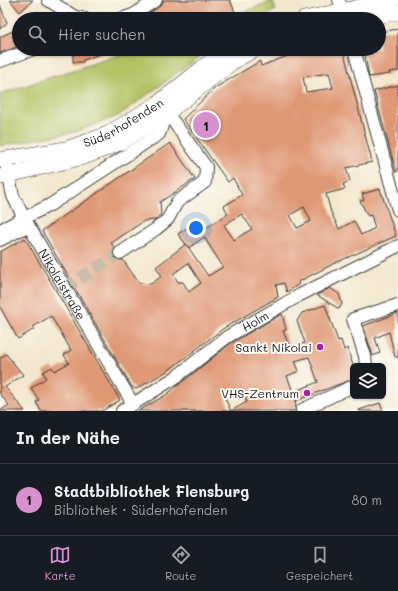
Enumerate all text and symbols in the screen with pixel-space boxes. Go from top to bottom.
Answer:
search box [12,12,386,56]
icon: search [26,23,48,45]
text: Hier suchen [58,24,145,44]
street label: Süderhofenden [81,94,166,150]
pin: 1 [193,110,219,140]
your location [186,218,206,238]
street label: Nikolaistraße [36,246,90,323]
street label: Holm [239,307,271,335]
place label: Sankt Nikolai [235,339,312,355]
marker: Sankt Nikolai [315,342,325,352]
map controls [350,363,386,399]
button: layers [350,363,386,399]
place label: VHS-Zentrum [221,385,299,401]
marker: VHS-Zentrum [302,388,312,398]
text: In der Nähe [16,426,120,448]
text: Stadtbibliothek Flensburg [54,481,249,501]
text: 1 [26,491,32,508]
text: 80 m [352,491,382,508]
text: Bibliothek · Süderhofenden [54,501,227,518]
tab: Karte [45,544,76,583]
tab: Route [165,544,196,583]
tab: Gespeichert [286,544,353,583]

